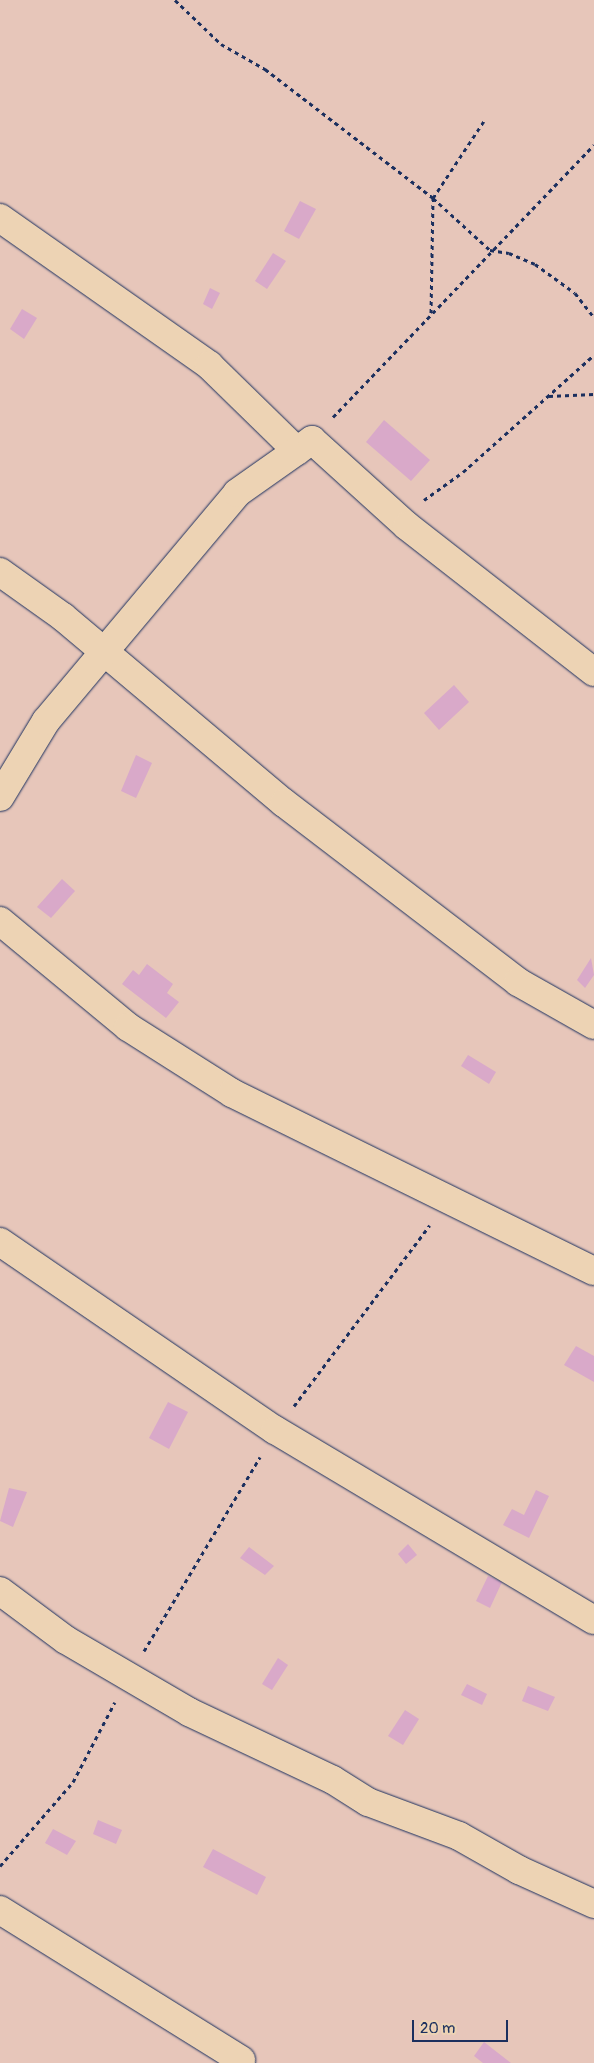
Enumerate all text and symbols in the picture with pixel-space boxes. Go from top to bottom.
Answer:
scale bar [414,2010,510,2042]
text: 20 m [420,2019,455,2038]

